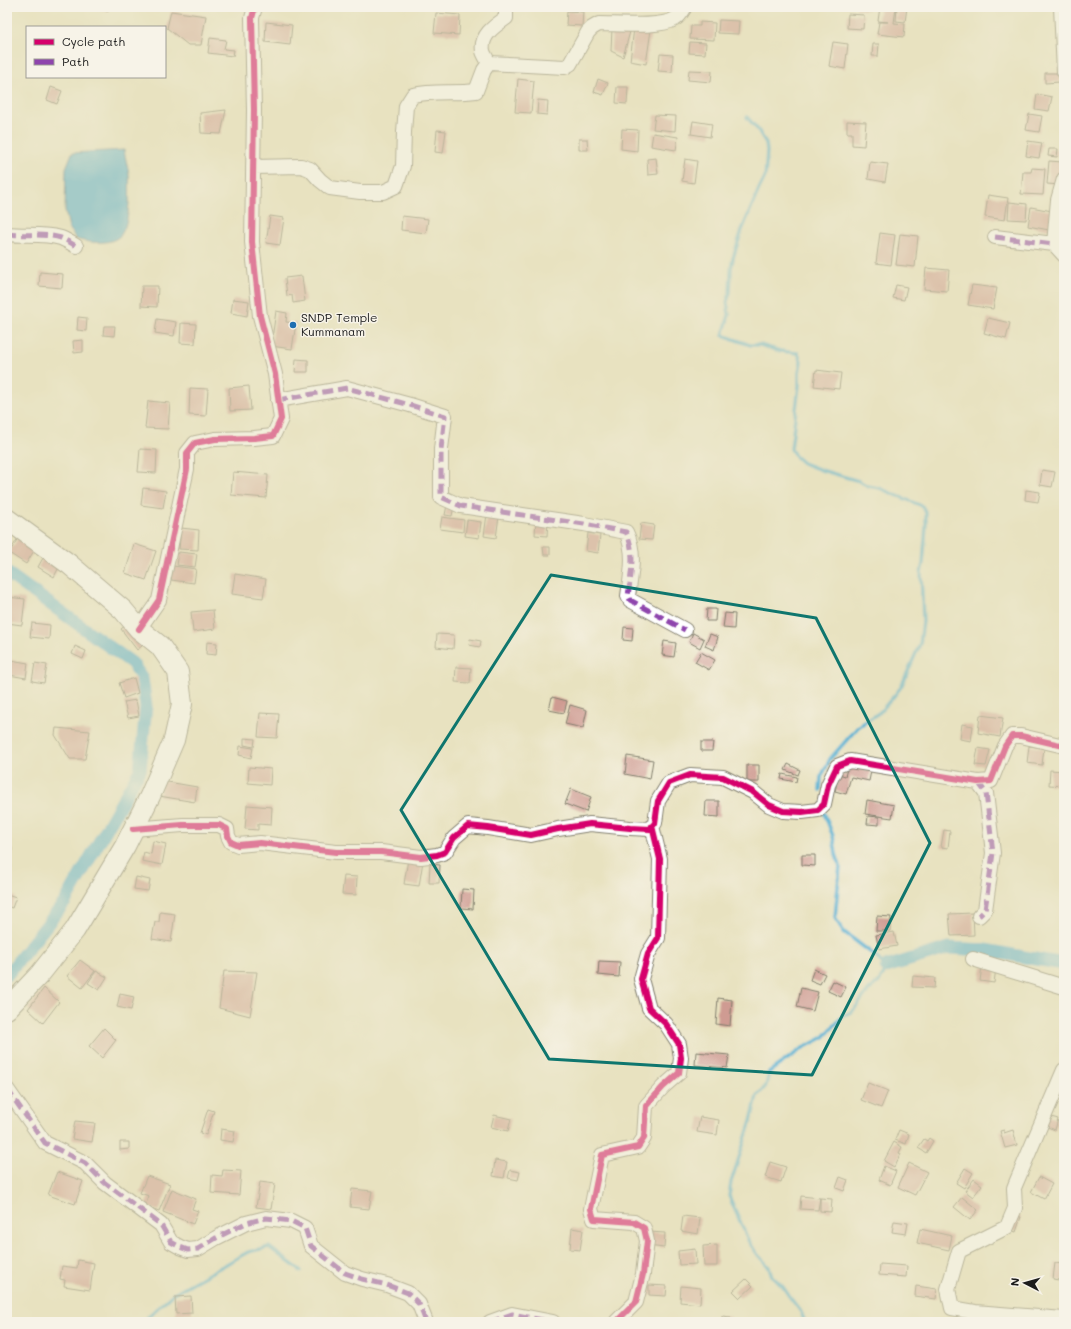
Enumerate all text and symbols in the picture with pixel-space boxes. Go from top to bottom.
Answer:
legend [26,26,166,78]
text: Cycle path [62,33,125,49]
text: Path [62,53,89,69]
place label: SNDP Temple Kummanam [301,309,378,339]
marker: SNDP Temple Kummanam [288,320,298,330]
north arrow [1005,1263,1045,1303]
text: N [1007,1277,1022,1287]

